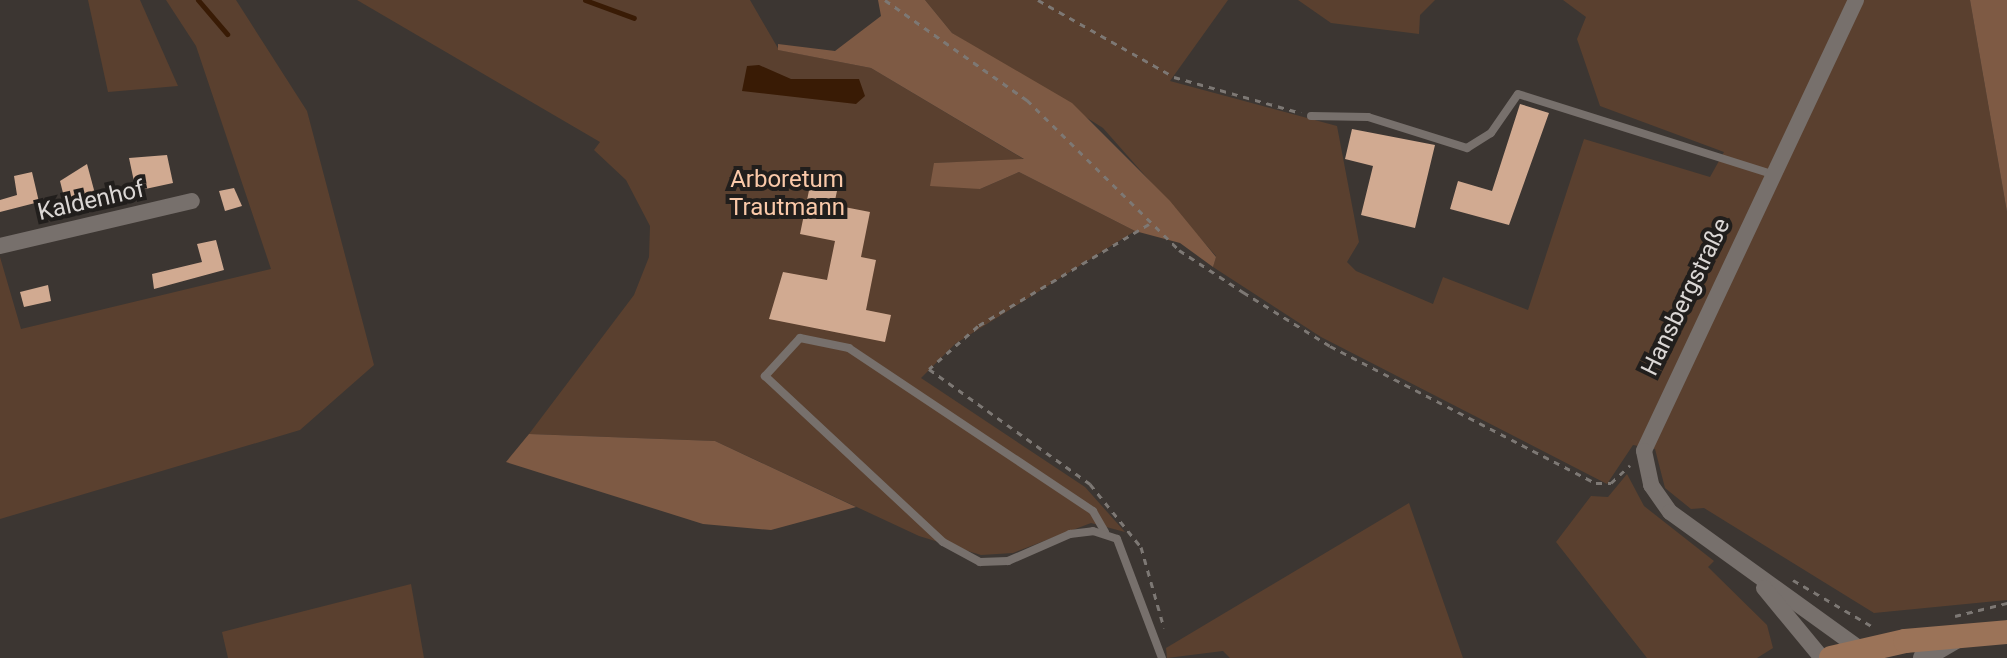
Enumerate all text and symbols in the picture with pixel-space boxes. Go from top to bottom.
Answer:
park label: Arboretum Trautmann [729,166,845,222]
street label: Kaldenhof [35,175,147,227]
street label: Hansbergstraße [1635,214,1737,380]

